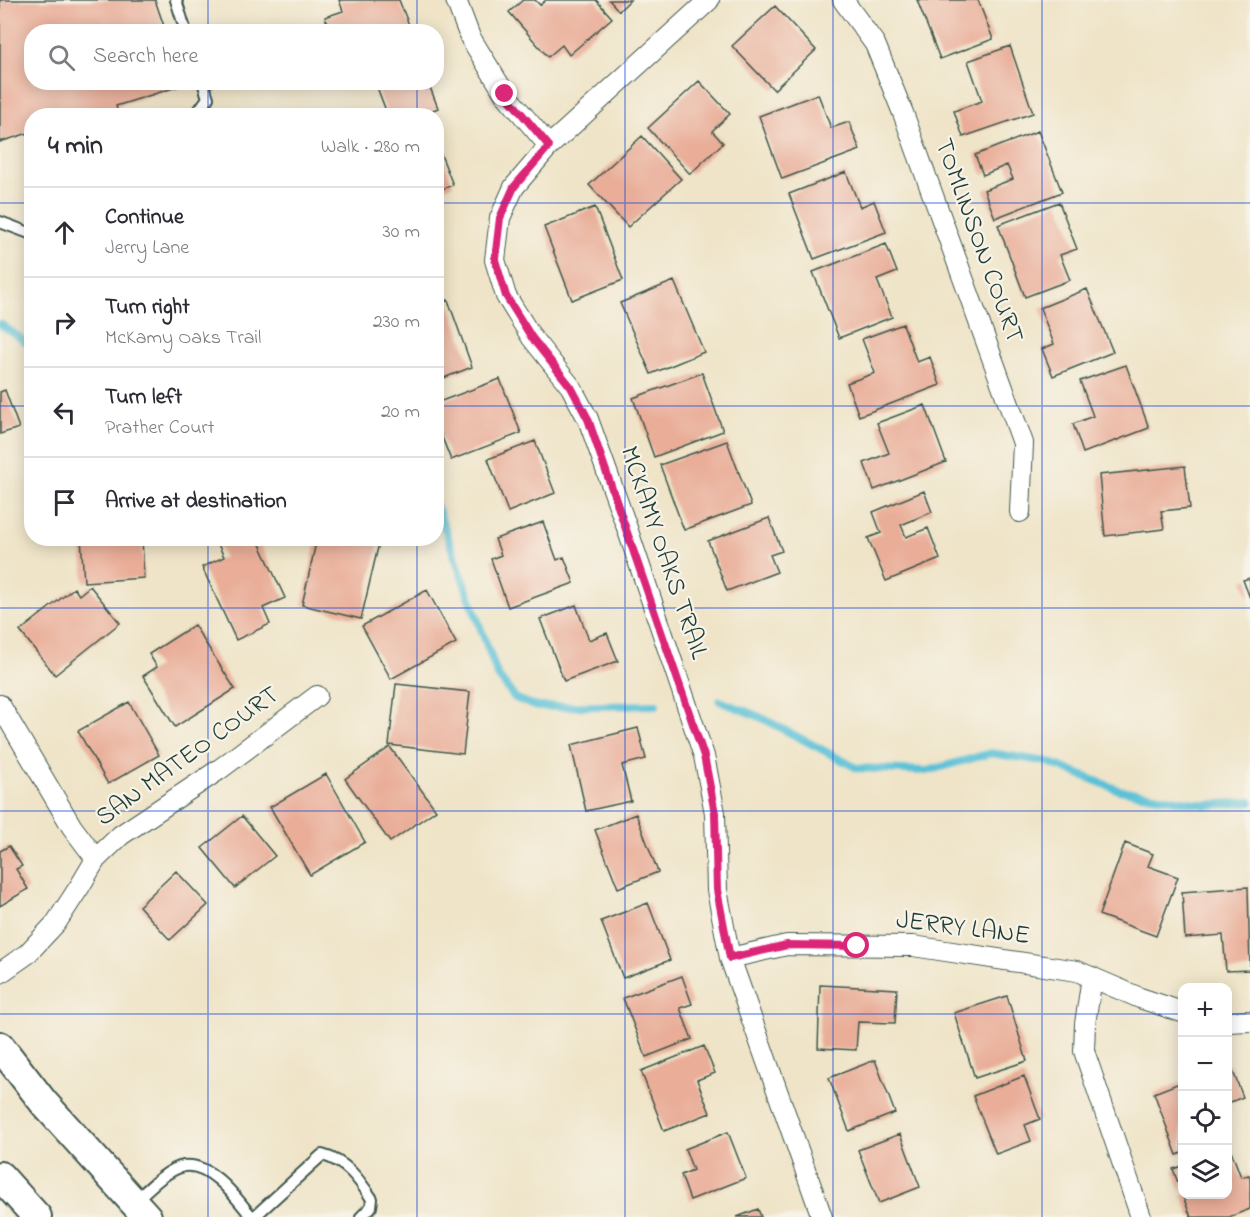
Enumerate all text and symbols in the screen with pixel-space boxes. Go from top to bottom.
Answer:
search box [24,24,444,90]
icon: search [45,41,78,74]
text: Search here [93,41,198,73]
route end [491,80,517,106]
text: 4 min [48,128,103,166]
text: Walk · 280 m [321,133,420,162]
street label: TOMLINSON COURT [923,133,1033,349]
text: Continue [105,202,184,234]
icon: ahead [48,216,81,249]
text: 30 m [383,218,420,247]
text: Jerry Lane [105,234,189,263]
text: Turn right [105,292,190,324]
icon: right [48,306,81,339]
text: 230 m [373,308,420,337]
text: McKamy Oaks Trail [105,324,261,353]
text: Turn left [105,382,182,414]
icon: left [48,396,81,429]
text: 20 m [381,398,420,427]
text: Prather Court [105,414,214,443]
street label: MCKAMY OAKS TRAIL [609,441,717,665]
icon: arrive [48,486,81,519]
text: Arrive at destination [105,486,287,518]
street label: SAN MATEO COURT [88,677,288,837]
street label: JERRY LANE [894,902,1032,956]
route start [843,932,869,958]
map controls [1178,983,1232,1199]
button: + [1178,983,1232,1037]
button: − [1178,1037,1232,1091]
button: locate [1178,1091,1232,1145]
button: layers [1178,1145,1232,1199]

